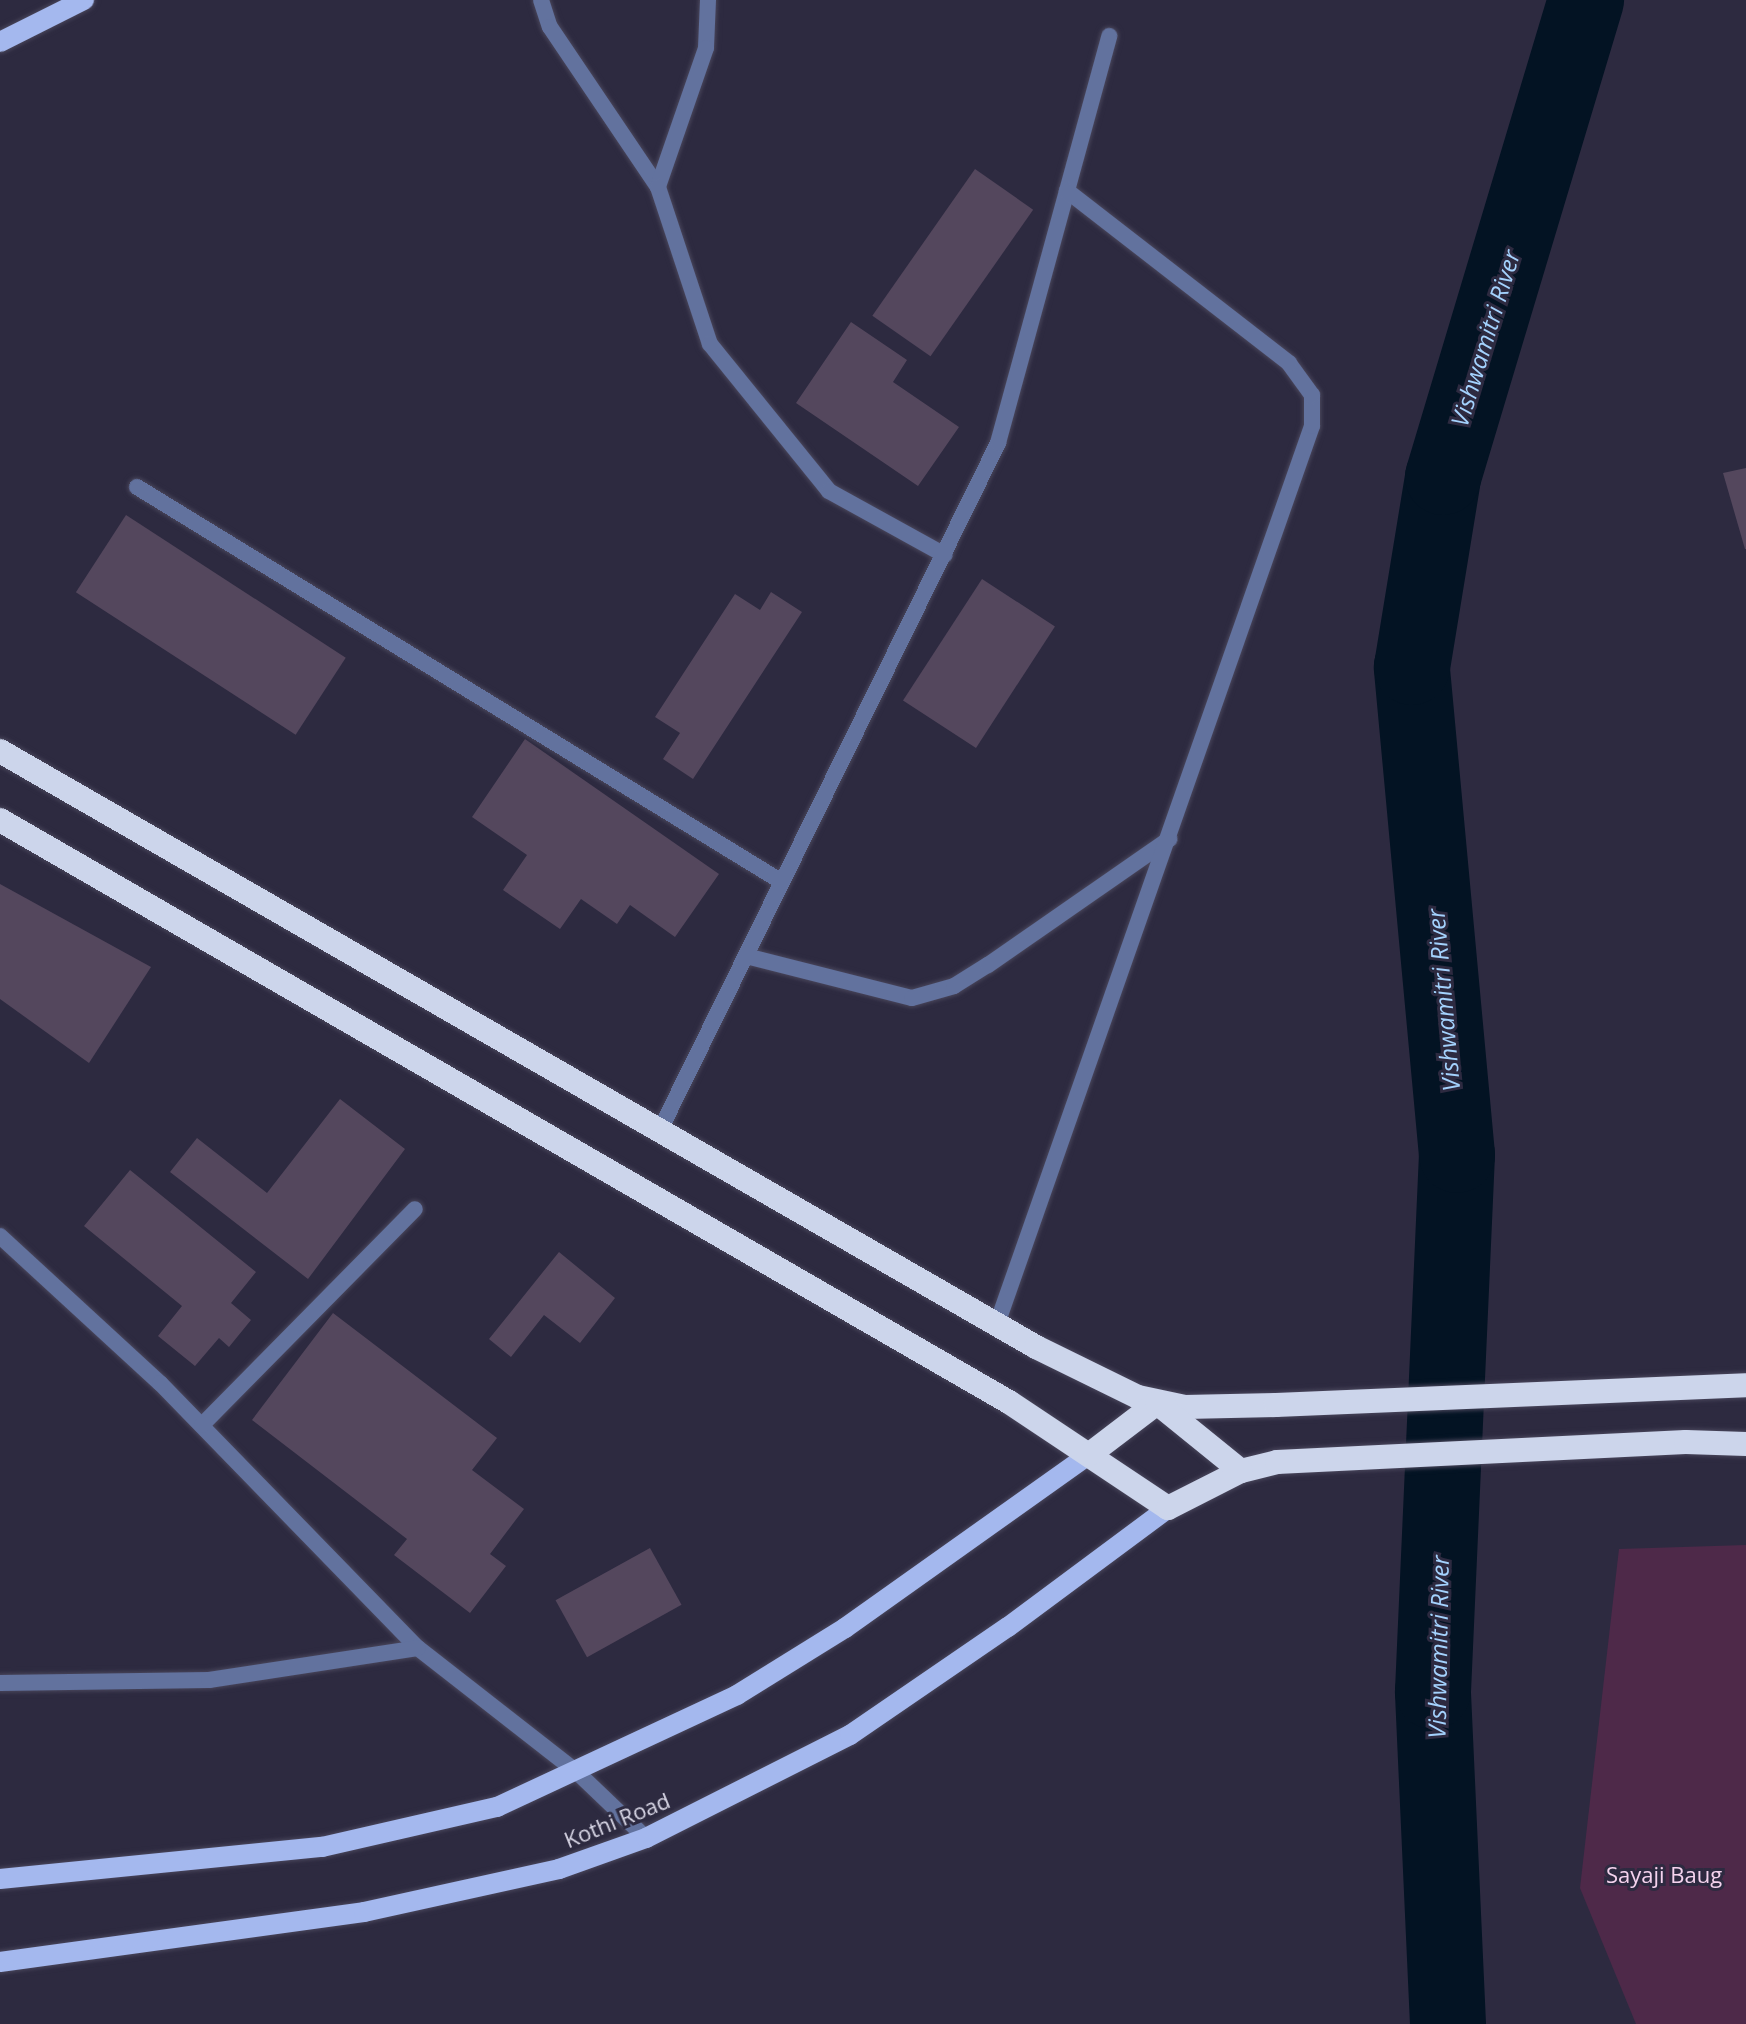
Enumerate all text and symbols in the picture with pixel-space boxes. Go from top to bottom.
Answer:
water label: Vishwamitri River [1444,246,1526,430]
water label: Vishwamitri River [1421,908,1465,1092]
water label: Vishwamitri River [1422,1555,1454,1739]
street label: Kothi Road [560,1787,674,1853]
park label: Sayaji Baug [1606,1862,1722,1888]

